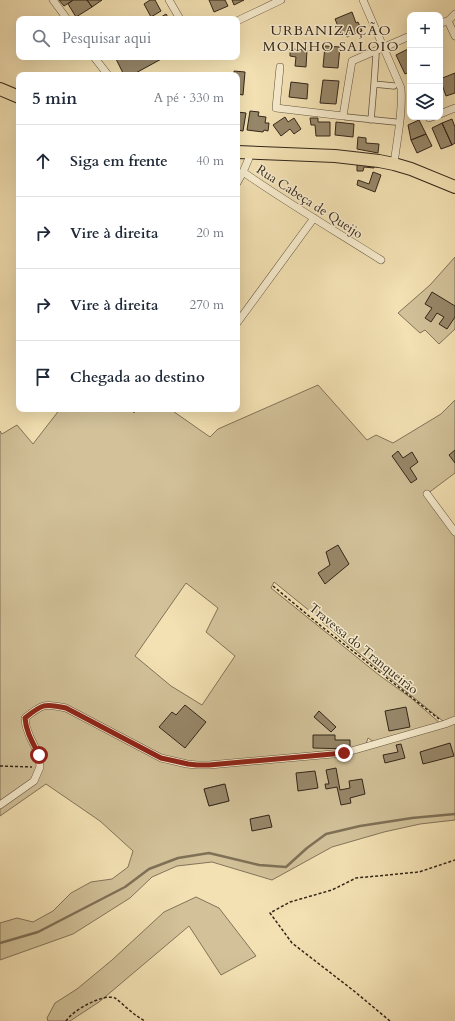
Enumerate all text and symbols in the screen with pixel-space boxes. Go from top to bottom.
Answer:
map controls [407,12,443,120]
button: + [407,12,443,48]
search box [16,16,240,60]
district label: URBANIZAÇÃO MOINHO SALOIO [263,21,400,56]
icon: search [30,27,52,49]
text: Pesquisar aqui [62,28,151,48]
button: − [407,48,443,84]
button: layers [407,84,443,120]
text: 5 min [32,87,77,110]
text: A pé · 330 m [154,89,224,107]
icon: ahead [32,150,54,172]
text: Siga em frente [70,151,168,171]
text: 40 m [196,152,224,170]
street label: Rua Cabeça de Queijo [253,161,366,243]
icon: right [32,222,54,244]
text: Vire à direita [70,223,158,243]
text: 20 m [196,224,224,242]
icon: right [32,294,54,316]
text: Vire à direita [70,295,158,315]
text: 270 m [190,296,224,314]
icon: arrive [32,366,54,388]
text: Chegada ao destino [70,367,205,387]
street label: Travessa do Tranqueirão [305,599,422,699]
route end [335,744,353,762]
route start [30,746,48,764]

